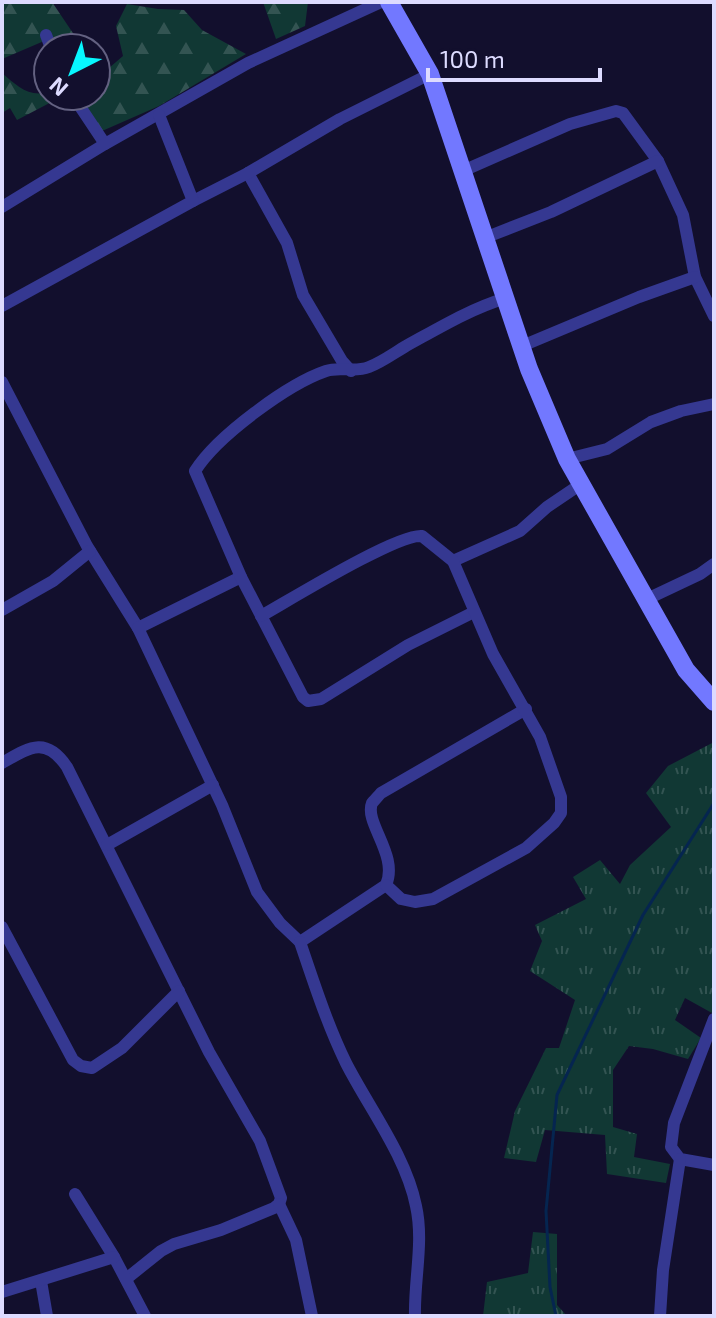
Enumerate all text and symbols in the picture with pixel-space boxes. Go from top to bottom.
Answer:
north arrow [32,32,112,112]
scale bar [428,32,600,82]
text: 100 m [440,44,505,73]
text: N [43,73,73,103]

